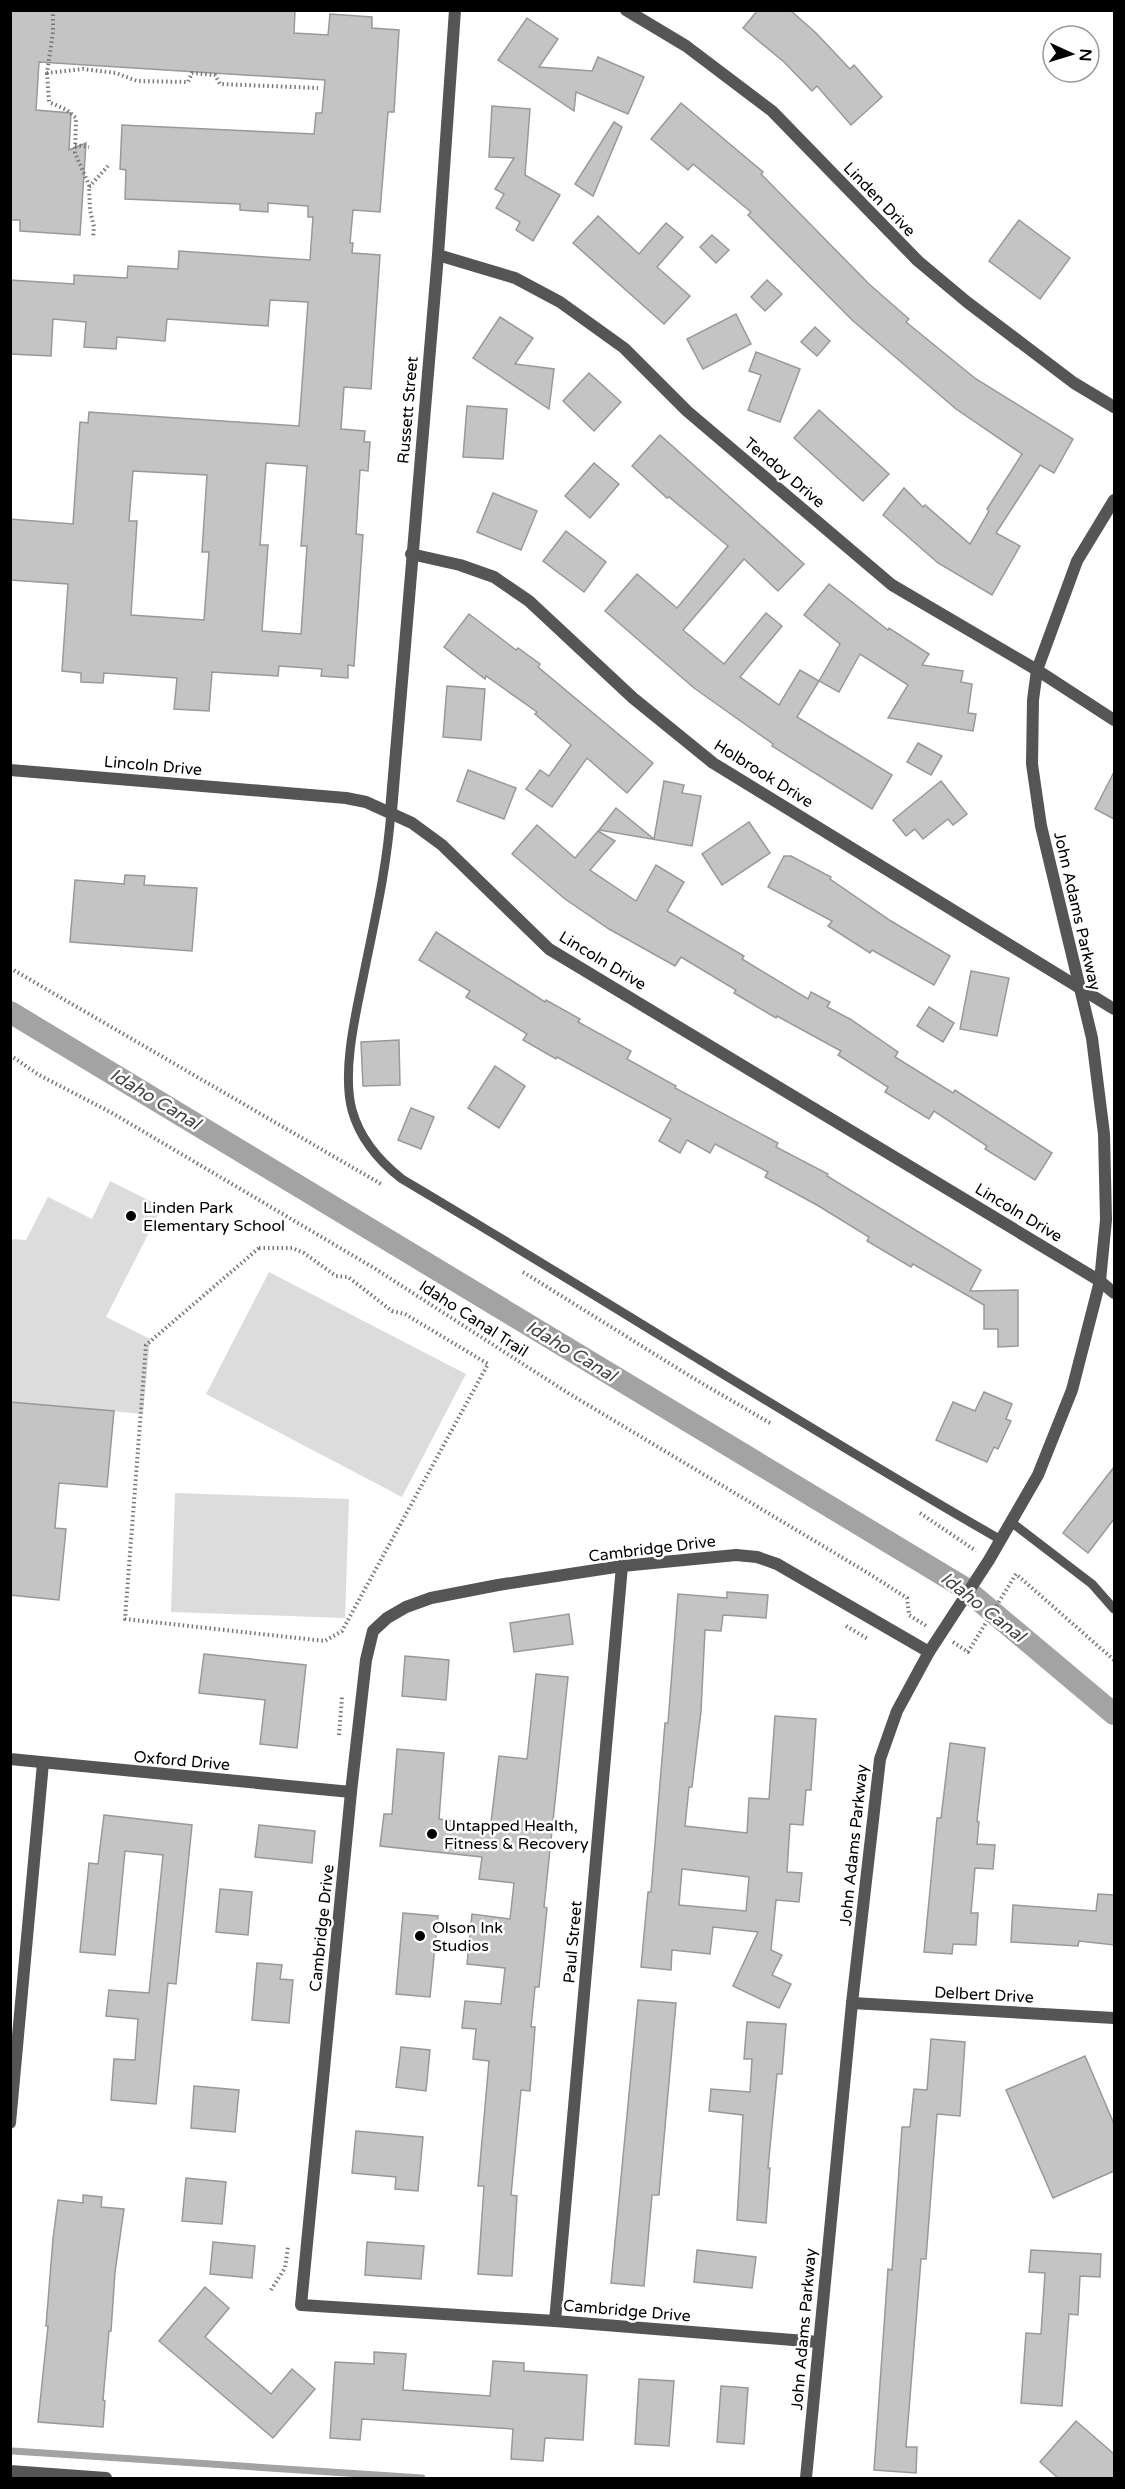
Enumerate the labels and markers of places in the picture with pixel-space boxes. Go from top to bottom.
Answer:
place label: Linden Park Elementary School [143,1198,285,1236]
marker: Linden Park Elementary School [124,1209,138,1223]
place label: Untapped Health, Fitness & Recovery [444,1816,589,1854]
marker: Untapped Health, Fitness & Recovery [425,1827,439,1841]
place label: Olson Ink Studios [432,1918,503,1956]
marker: Olson Ink Studios [413,1929,427,1943]

